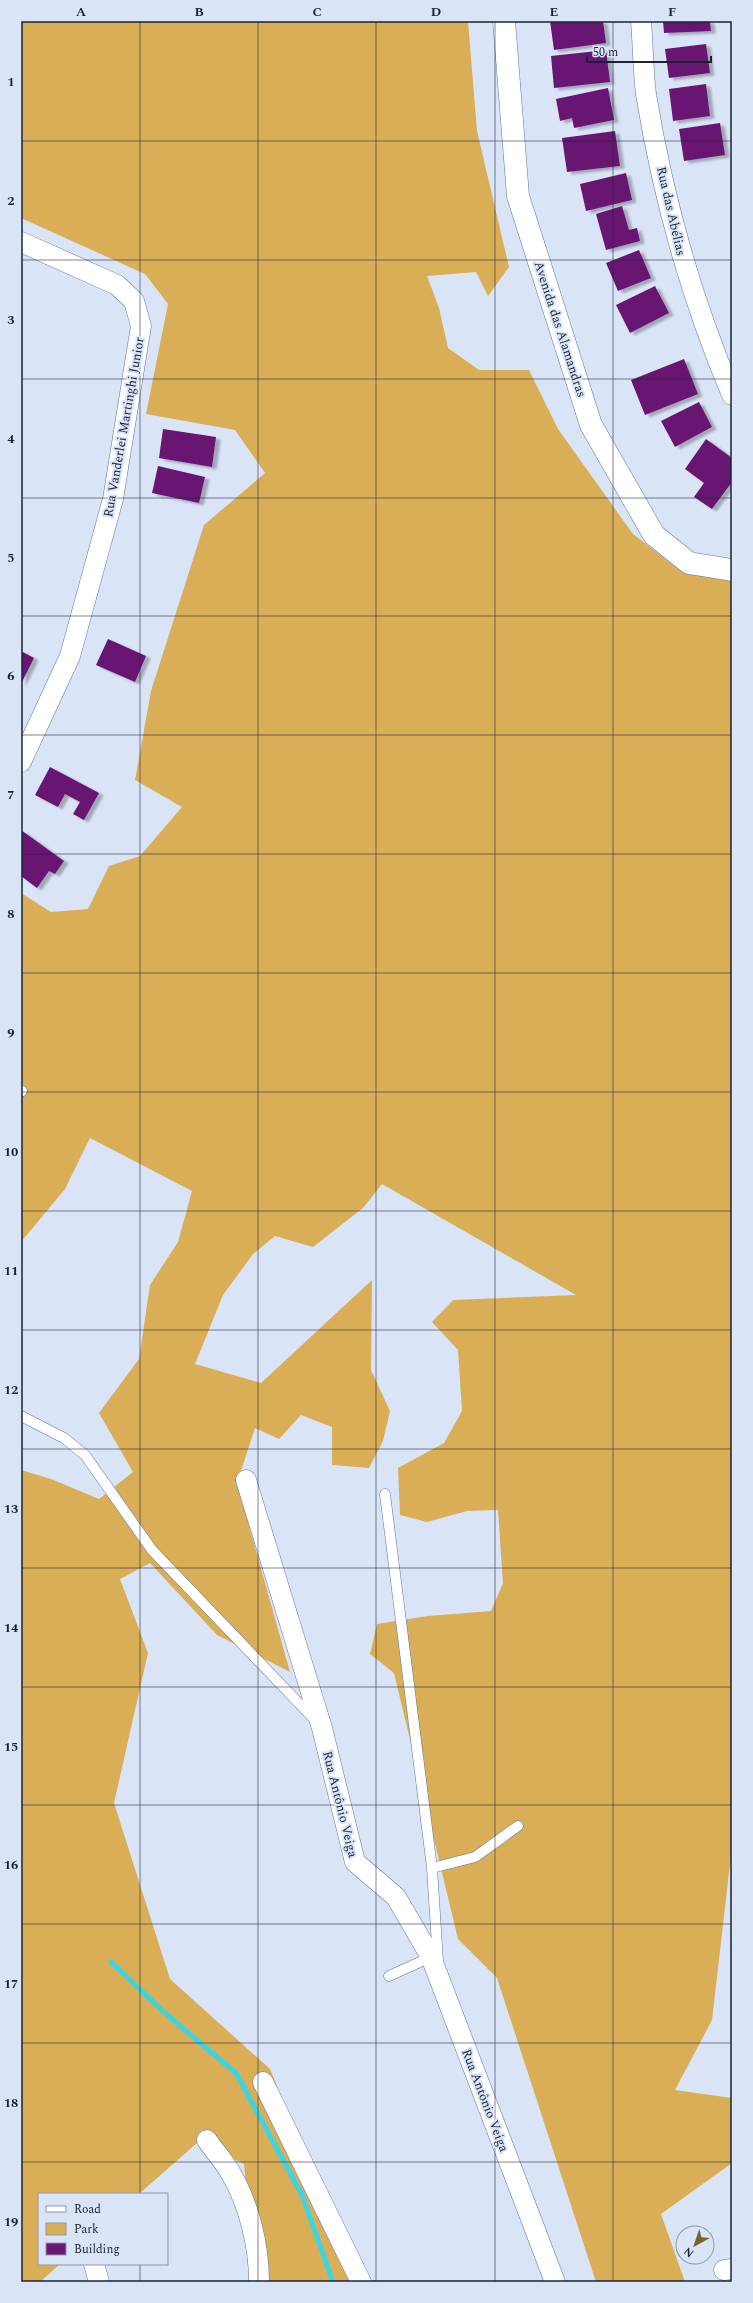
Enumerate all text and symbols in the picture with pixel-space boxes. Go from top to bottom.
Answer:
text: A [76,2,86,22]
text: B [194,2,204,22]
text: C [312,2,322,22]
text: D [431,2,441,22]
text: E [550,2,559,22]
text: F [668,2,676,22]
scale bar [587,38,711,64]
text: 50 m [593,43,618,62]
text: 1 [7,72,15,92]
street label: Rua das Abélias [651,165,691,258]
text: 2 [7,191,15,211]
street label: Avenida das Alamandras [529,259,592,400]
text: 3 [7,310,15,330]
street label: Rua Vanderlei Martinghi Junior [98,336,150,519]
text: 4 [7,429,15,449]
text: 5 [7,548,15,568]
text: 6 [7,666,15,686]
text: 7 [7,785,15,805]
text: 8 [7,904,15,924]
text: 9 [7,1023,15,1043]
text: 10 [4,1142,18,1162]
text: 11 [4,1261,18,1281]
text: 12 [4,1380,18,1400]
text: 13 [4,1499,18,1519]
text: 14 [4,1618,19,1638]
text: 15 [4,1737,18,1757]
street label: Rua Antônio Veiga [317,1749,363,1860]
text: 16 [4,1855,18,1875]
text: 17 [4,1974,18,1994]
street label: Rua Antônio Veiga [456,2046,514,2155]
text: 18 [4,2093,18,2113]
legend [38,2193,168,2265]
text: Road [74,2200,101,2219]
text: 19 [4,2212,18,2232]
text: Park [74,2220,99,2239]
north arrow [675,2225,715,2265]
text: Building [74,2240,120,2259]
text: N [680,2243,698,2262]

